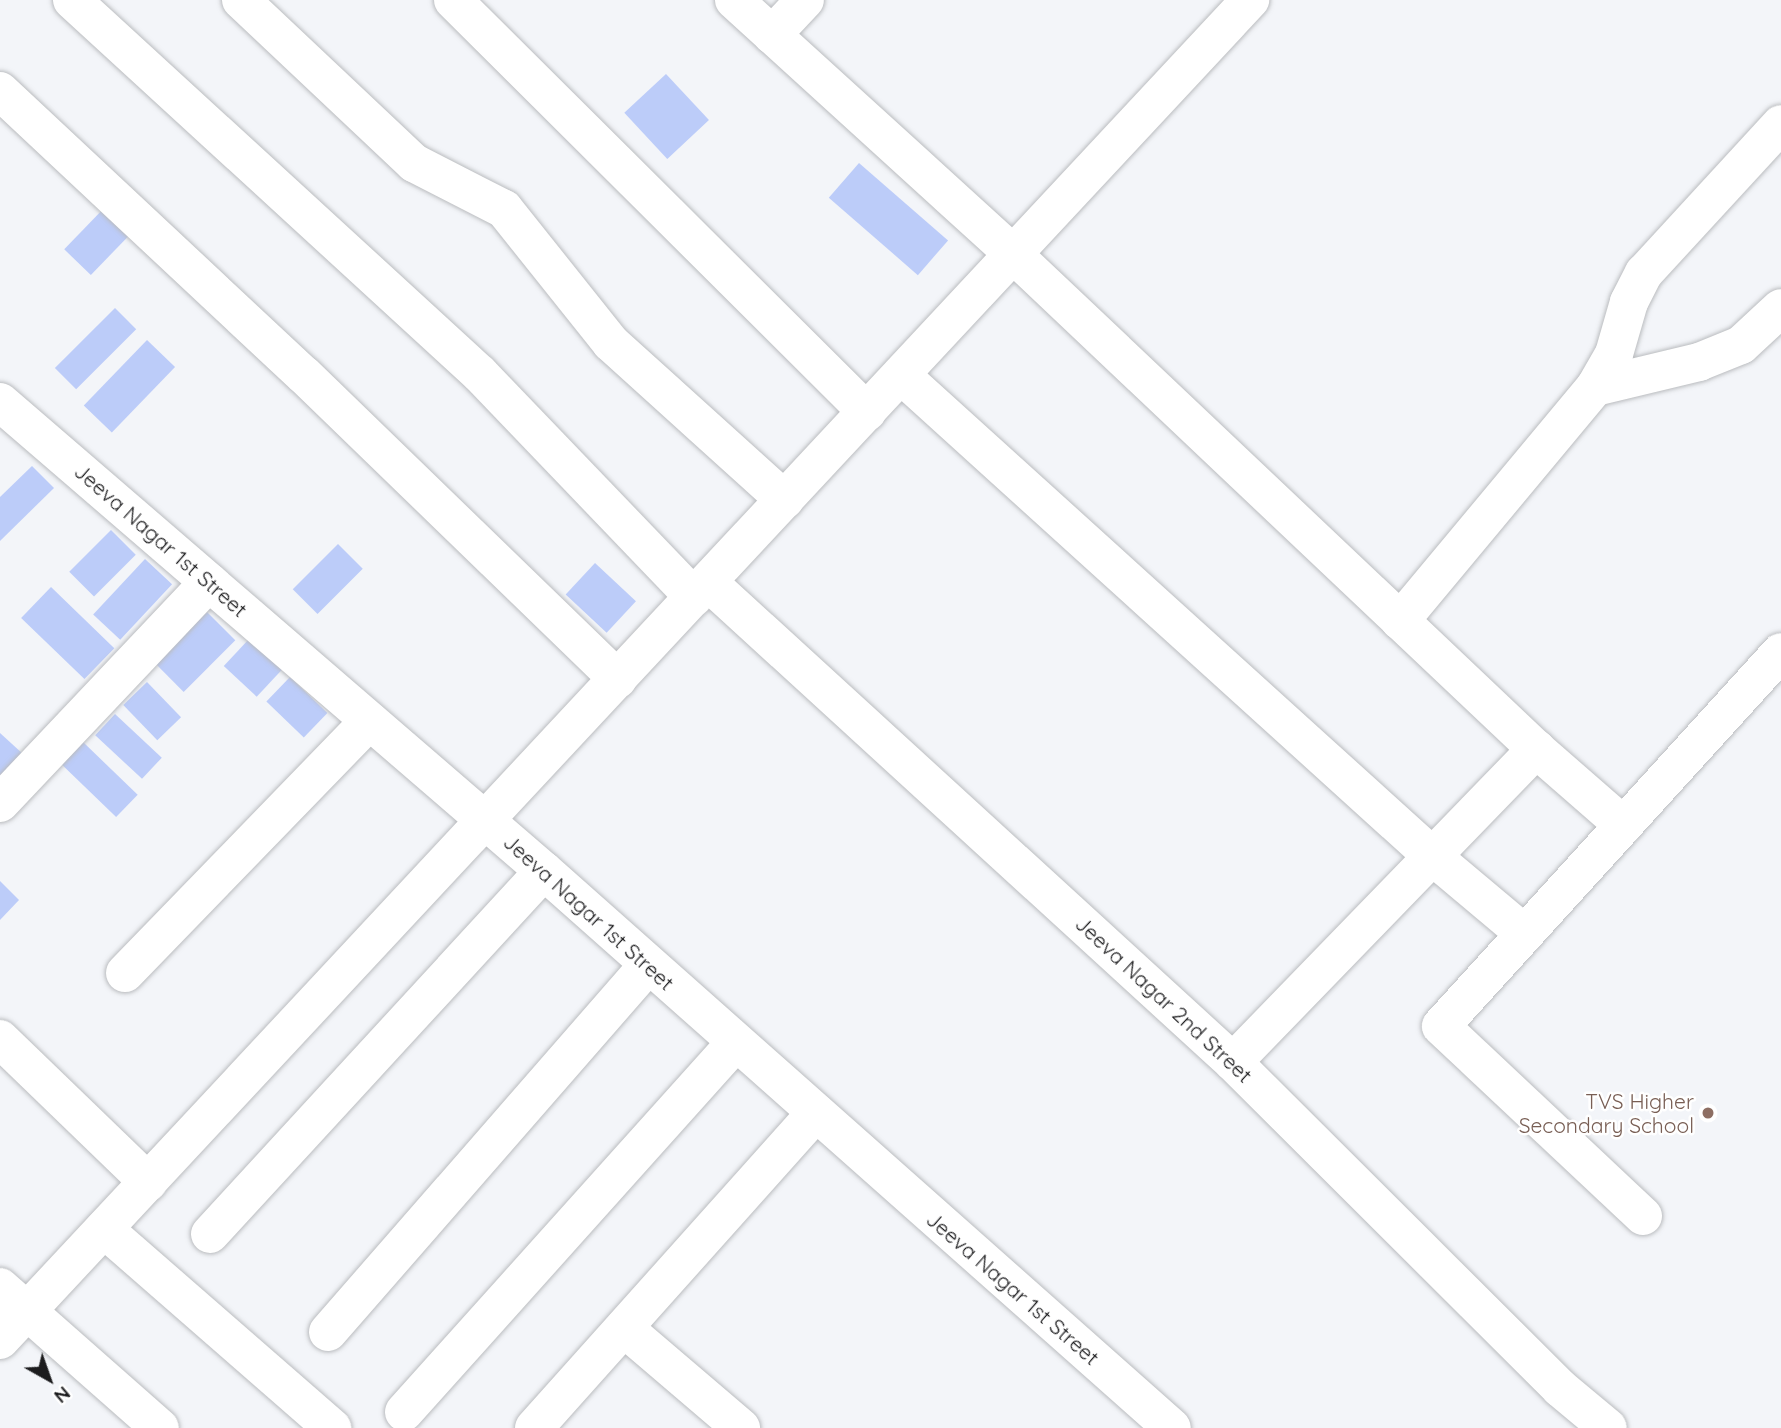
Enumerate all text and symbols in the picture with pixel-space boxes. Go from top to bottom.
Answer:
street label: Jeeva Nagar 1st Street [69,458,253,622]
street label: Jeeva Nagar 1st Street [499,829,679,995]
street label: Jeeva Nagar 2nd Street [1070,911,1258,1087]
place label: TVS Higher Secondary School [1519,1088,1694,1138]
marker: TVS Higher Secondary School [1700,1105,1716,1121]
street label: Jeeva Nagar 1st Street [921,1206,1105,1370]
north arrow [14,1344,84,1414]
text: N [49,1381,76,1409]

